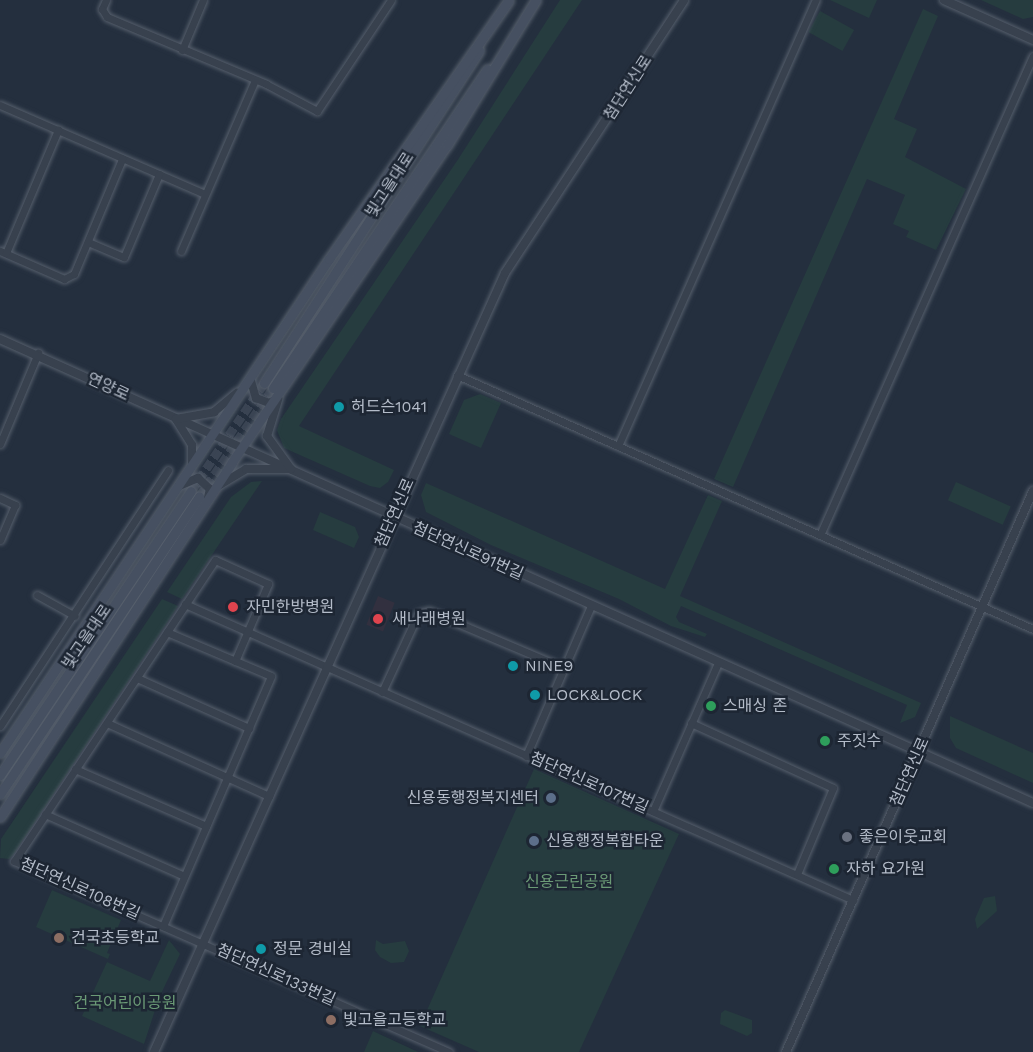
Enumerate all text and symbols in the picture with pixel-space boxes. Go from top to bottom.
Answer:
street label: 첨단연신로 [600,52,656,124]
street label: 빛고을대로 [362,149,418,221]
street label: 연양로 [84,369,132,405]
place label: 허드슨1041 [351,397,427,417]
marker: 허드슨1041 [332,400,346,414]
street label: 첨단연신로 [371,475,419,551]
street label: 첨단연신로91번길 [410,518,526,584]
place label: 자민한방병원 [246,597,334,617]
marker: 자민한방병원 [224,598,242,616]
street label: 빛고을대로 [58,601,116,673]
place label: 새나래병원 [392,609,466,629]
marker: 새나래병원 [369,610,387,628]
place label: NINE9 [525,656,573,676]
marker: NINE9 [506,659,520,673]
place label: LOCK&LOCK [547,685,642,705]
marker: LOCK&LOCK [528,688,542,702]
place label: 스매싱 존 [723,696,787,716]
marker: 스매싱 존 [704,699,718,713]
place label: 주짓수 [837,731,881,751]
marker: 주짓수 [818,734,832,748]
street label: 첨단연신로 [886,734,934,810]
street label: 첨단연신로107번길 [527,748,651,818]
place label: 신용동행정복지센터 [407,788,539,808]
marker: 신용동행정복지센터 [544,791,558,805]
place label: 좋은이웃교회 [859,827,947,847]
marker: 좋은이웃교회 [840,830,854,844]
place label: 신용행정복합타운 [546,831,664,851]
marker: 신용행정복합타운 [527,834,541,848]
street label: 첨단연신로108번길 [17,854,143,924]
place label: 자하 요가원 [846,859,925,879]
marker: 자하 요가원 [827,862,841,876]
park label: 신용근린공원 [525,872,613,892]
place label: 건국초등학교 [71,928,159,948]
marker: 건국초등학교 [52,931,66,945]
place label: 정문 경비실 [273,939,352,959]
street label: 첨단연신로133번길 [214,940,338,1010]
marker: 정문 경비실 [254,942,268,956]
park label: 건국어린이공원 [73,993,177,1013]
place label: 빛고을고등학교 [343,1010,446,1030]
marker: 빛고을고등학교 [324,1013,338,1027]

